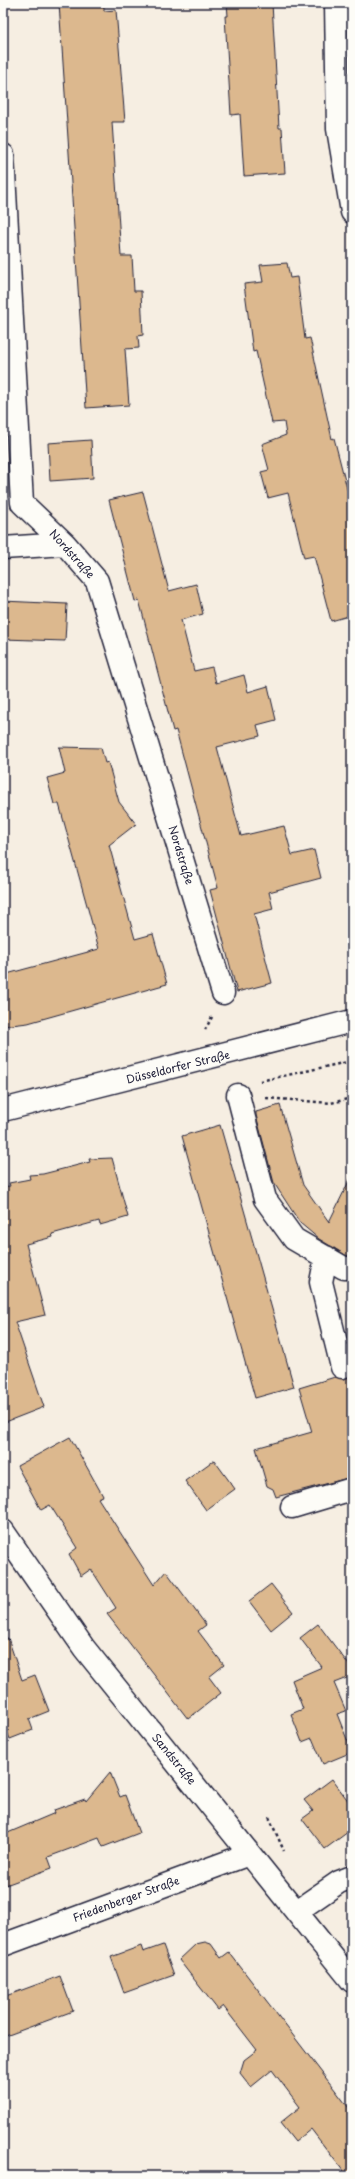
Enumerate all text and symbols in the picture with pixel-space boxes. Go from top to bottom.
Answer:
street label: Nordstraße [46,525,99,582]
street label: Nordstraße [164,823,199,887]
street label: Düsseldorfer Straße [124,1045,232,1088]
street label: Sandstraße [148,1729,201,1788]
street label: Friedenberger Straße [70,1871,182,1926]

